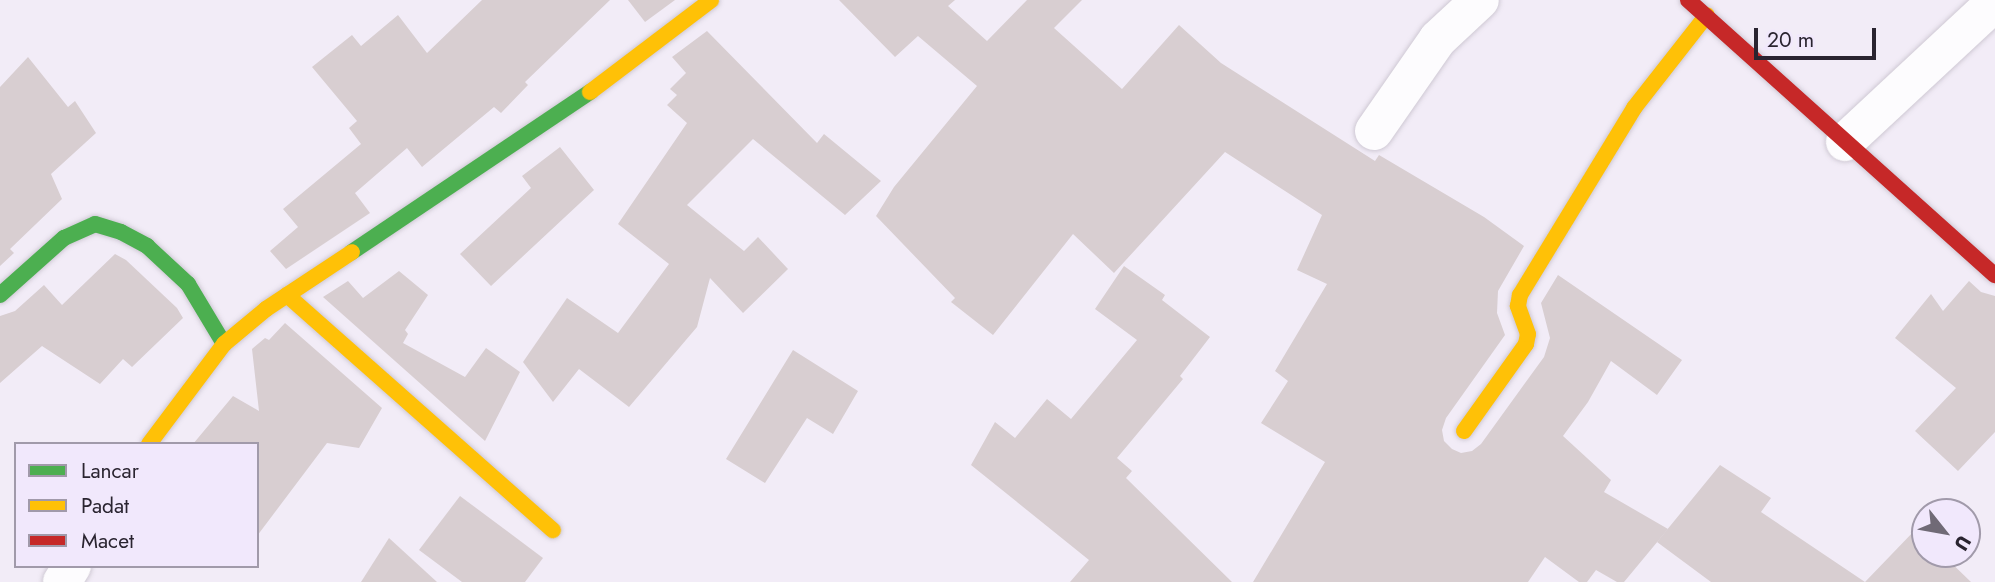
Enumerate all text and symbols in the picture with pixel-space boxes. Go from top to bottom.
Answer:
scale bar [1757,14,1880,58]
text: 20 m [1767,25,1814,55]
legend [14,442,259,568]
text: Lancar [81,456,139,486]
text: Padat [81,491,129,521]
north arrow [1911,498,1981,568]
text: Macet [81,526,134,556]
text: U [1948,530,1978,556]

